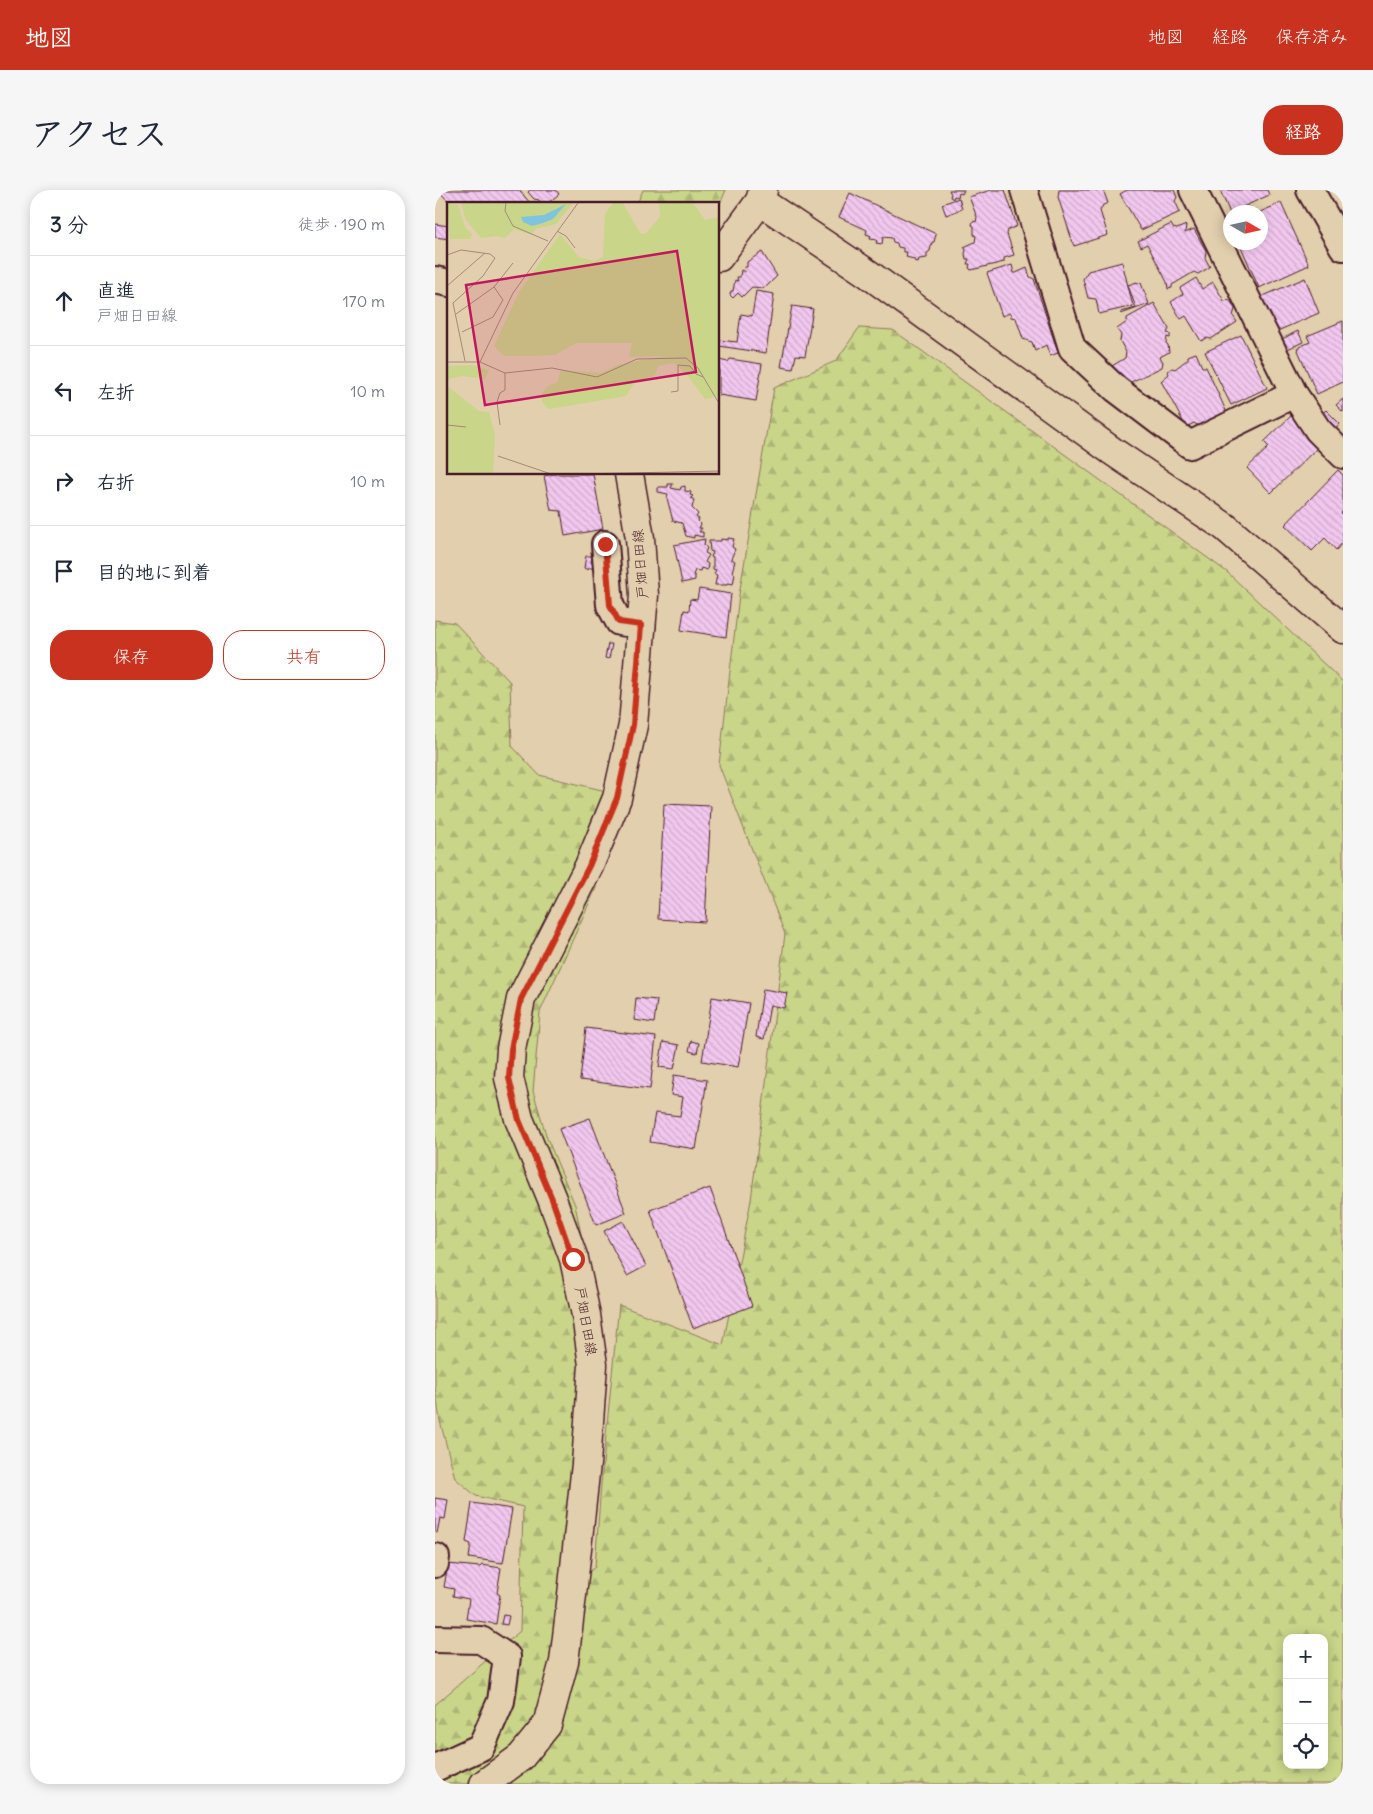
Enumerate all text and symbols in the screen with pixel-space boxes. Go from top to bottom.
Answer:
text: 地図 [25,22,73,52]
text: 地図 [1148,25,1184,48]
text: 経路 [1212,25,1248,48]
text: 保存済み [1276,25,1348,48]
button: 経路 [1263,105,1343,155]
text: アクセス [30,111,168,155]
inset map [447,202,720,475]
north arrow [1223,205,1268,250]
text: 3 分 [50,211,88,238]
text: 徒歩 · 190 m [298,214,385,234]
text: 直進 [97,278,135,302]
icon: ahead [50,287,78,315]
text: 170 m [342,291,385,311]
text: 戸畑日田線 [97,305,177,325]
icon: left [50,377,78,405]
text: 左折 [97,380,135,404]
text: 10 m [350,381,385,401]
icon: right [50,467,78,495]
text: 右折 [97,470,135,494]
text: 10 m [350,471,385,491]
street label: 戸畑日田線 [629,528,651,600]
route end [594,533,617,556]
icon: arrive [50,557,78,585]
text: 目的地に到着 [97,560,211,584]
button: 保存 [50,630,213,680]
button: 共有 [223,630,385,680]
route start [562,1248,585,1271]
street label: 戸畑日田線 [571,1285,601,1357]
map controls [1283,1634,1328,1769]
button: + [1283,1634,1328,1679]
button: − [1283,1679,1328,1724]
button: locate [1283,1724,1328,1769]

